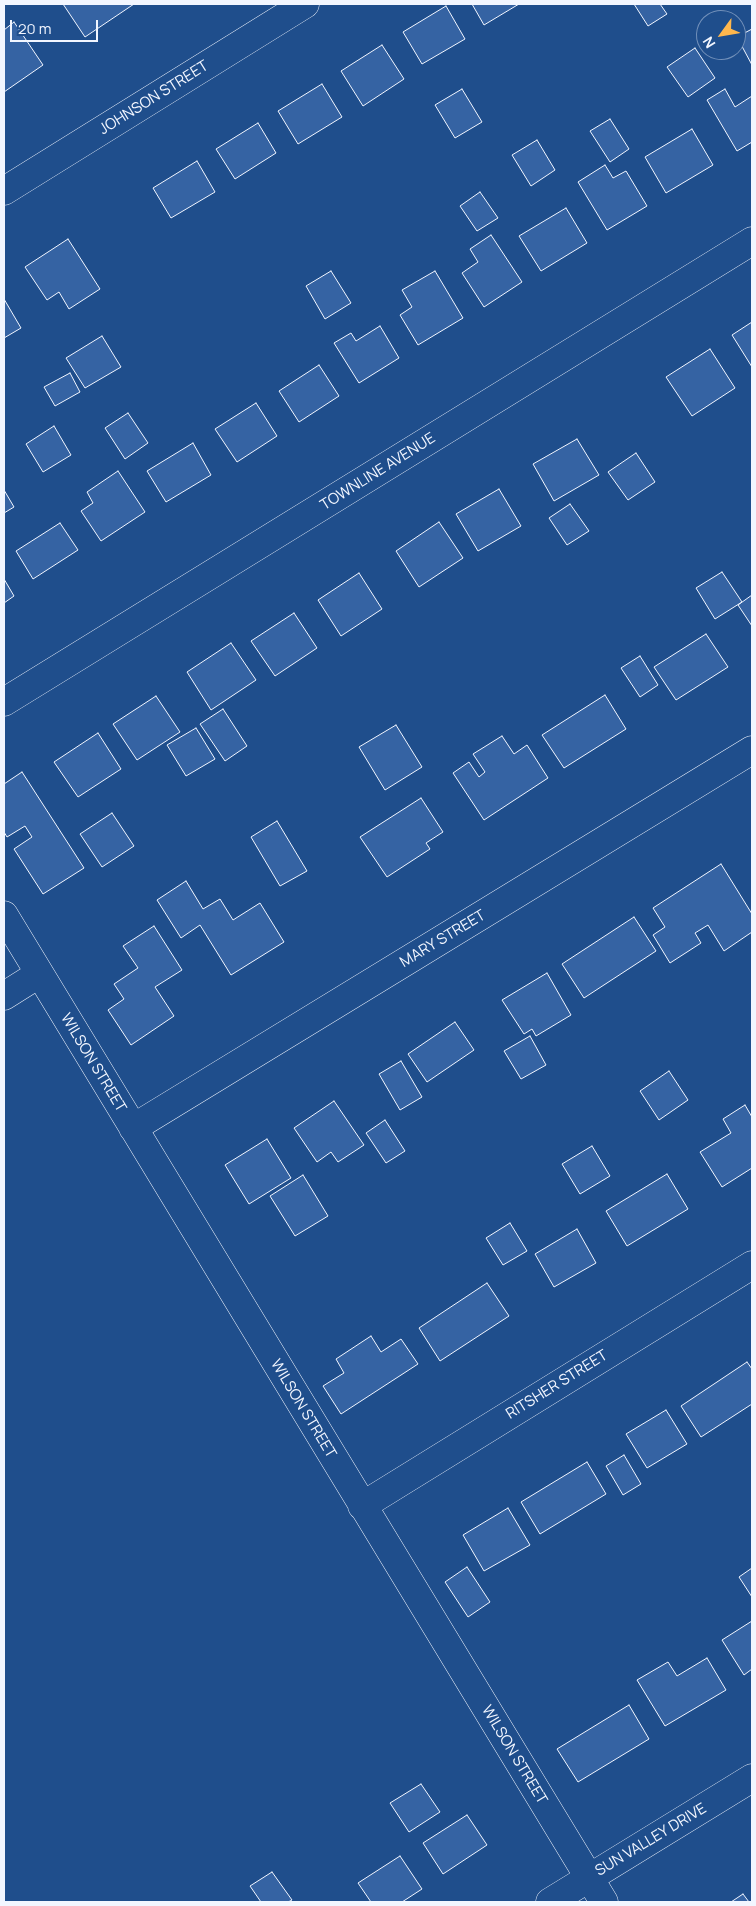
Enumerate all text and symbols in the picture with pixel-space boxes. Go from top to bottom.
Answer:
scale bar [12,10,100,42]
north arrow [696,10,746,60]
text: 20 m [18,18,51,39]
text: N [698,33,719,52]
street label: JOHNSON STREET [96,57,212,139]
street label: TOWNLINE AVENUE [317,429,439,515]
street label: MARY STREET [397,906,489,972]
street label: WILSON STREET [56,1010,130,1116]
street label: RITSHER STREET [503,1347,611,1423]
street label: WILSON STREET [266,1356,340,1462]
street label: WILSON STREET [477,1702,551,1808]
street label: SUN VALLEY DRIVE [592,1800,710,1880]

